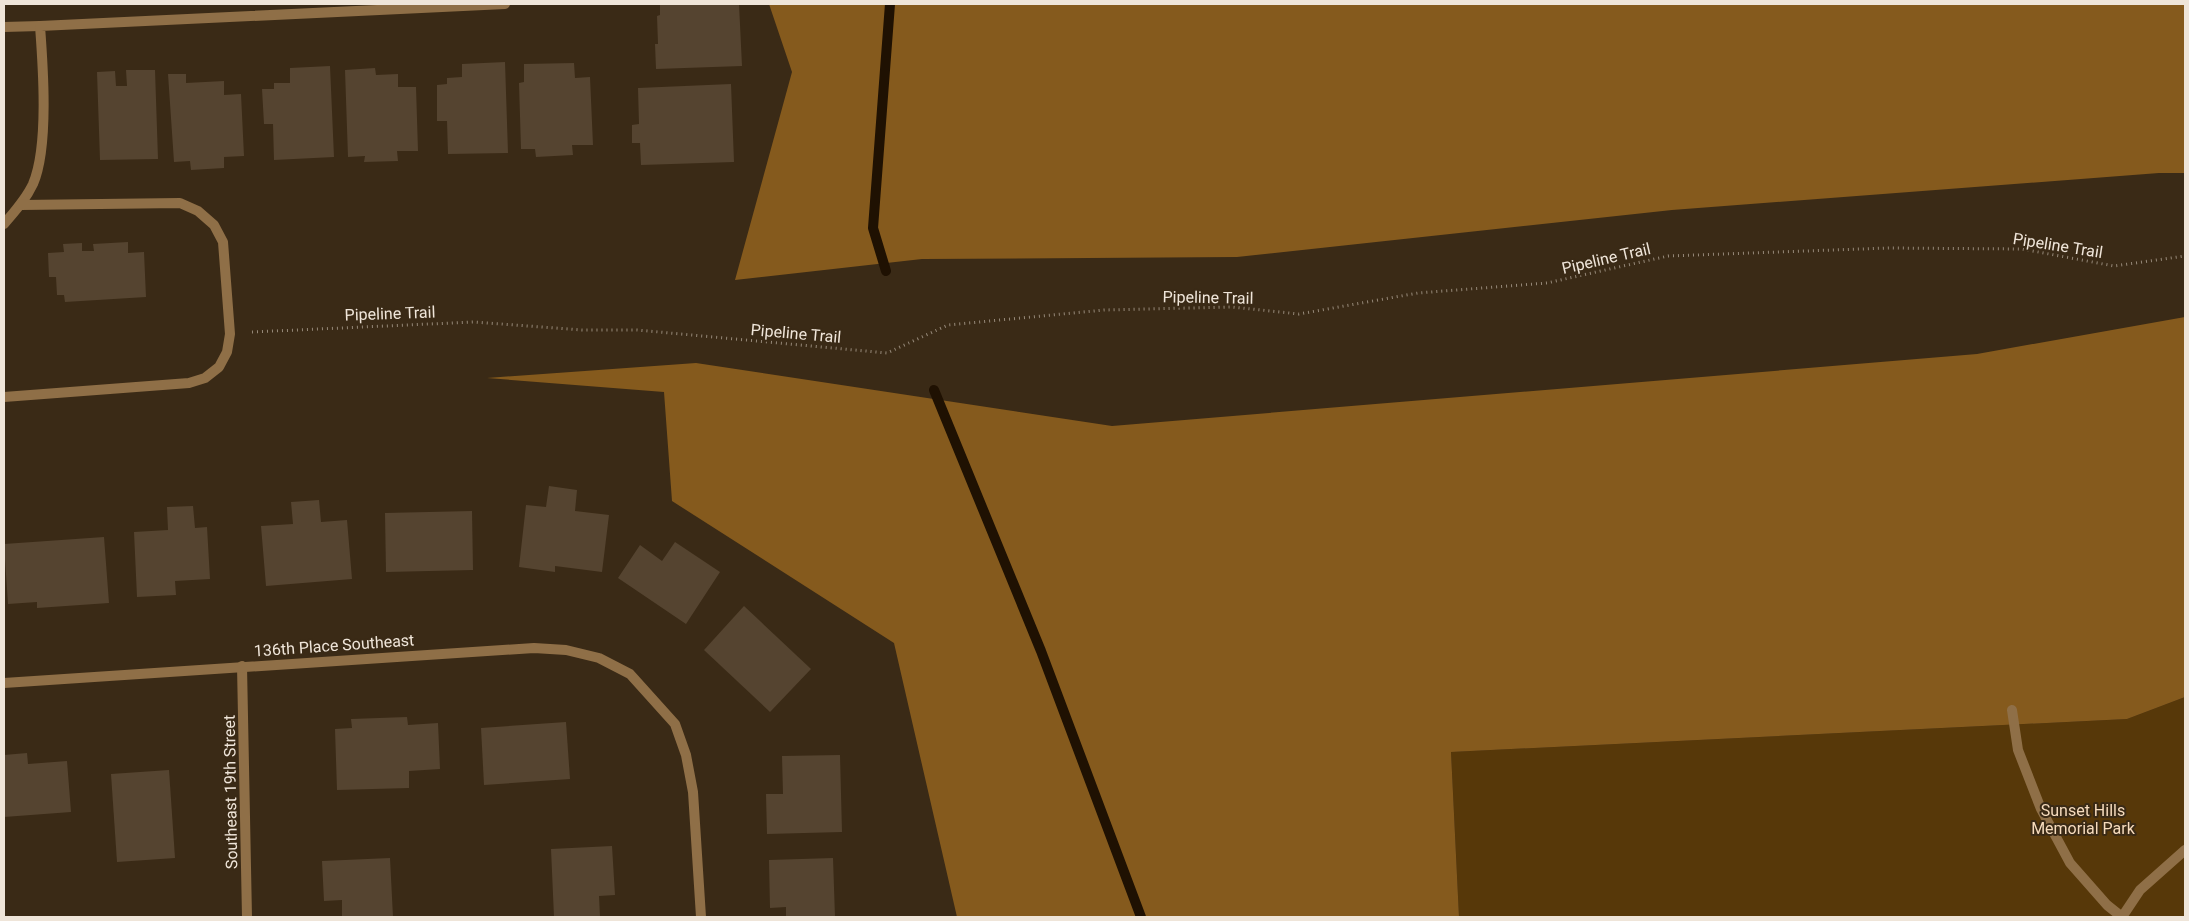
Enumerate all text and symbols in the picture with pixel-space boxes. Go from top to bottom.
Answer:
street label: Pipeline Trail [2012,229,2104,262]
street label: Pipeline Trail [1560,239,1652,278]
street label: Pipeline Trail [1162,287,1254,308]
street label: Pipeline Trail [344,302,436,325]
street label: Pipeline Trail [750,320,842,347]
street label: 136th Place Southeast [253,630,415,661]
street label: Southeast 19th Street [220,715,241,869]
park label: Sunset Hills Memorial Park [2031,801,2136,838]

